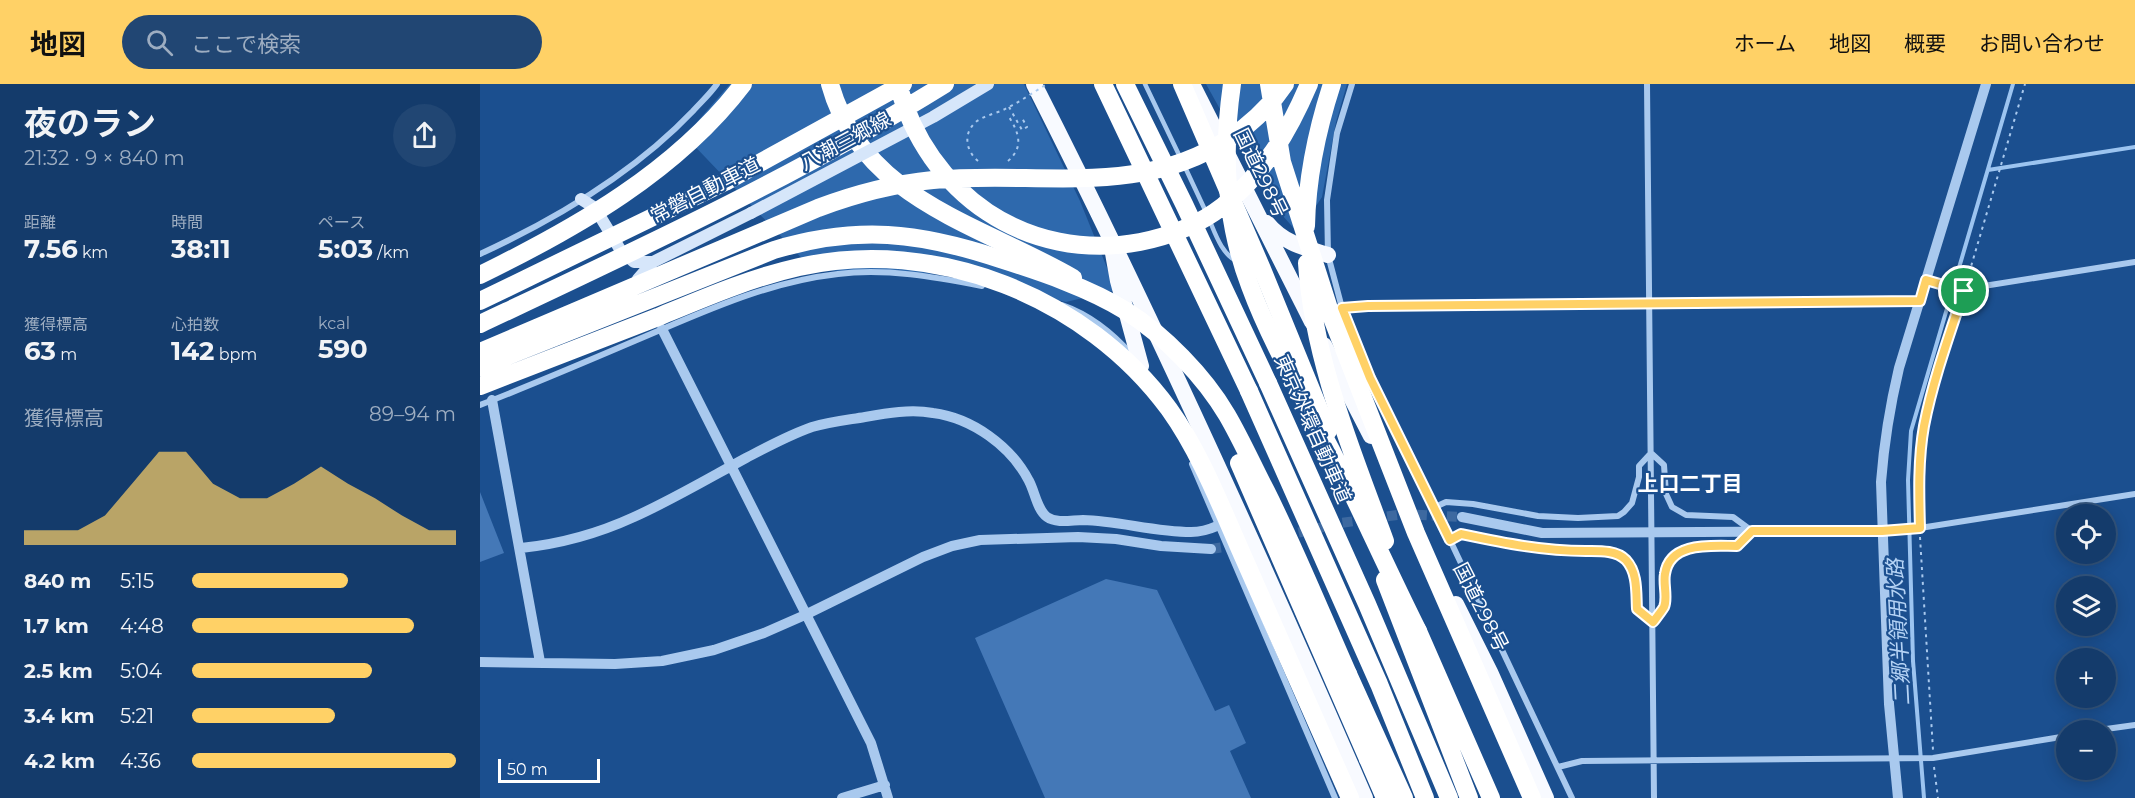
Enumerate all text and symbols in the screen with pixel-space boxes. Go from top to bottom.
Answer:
search box [122,15,542,69]
icon: search [143,26,176,59]
text: 地図 [30,27,86,61]
text: ここで検索 [191,31,301,58]
text: ホーム [1734,31,1796,56]
text: 地図 [1829,31,1871,56]
text: 概要 [1904,31,1946,56]
text: お問い合わせ [1979,31,2105,56]
text: 夜のラン [24,103,156,143]
button: share [393,104,456,167]
street label: 八潮三郷線 [795,107,895,175]
street label: 国道298号 [1229,124,1293,222]
text: 21:32 · 9 × 840 m [24,146,185,170]
street label: 常磐自動車道 [646,152,764,228]
text: 距離 [24,213,56,232]
text: 時間 [171,213,203,232]
text: ペース [318,213,365,232]
text: 7.56 [24,233,78,265]
text: 38:11 [171,233,231,265]
text: 5:03 [318,233,373,265]
text: km [78,243,108,262]
text: /km [373,243,409,262]
pin [1938,265,1989,316]
icon: arrive [1947,274,1980,307]
text: kcal [318,314,350,333]
text: 獲得標高 [24,315,88,334]
text: 心拍数 [171,315,219,334]
text: 590 [318,333,368,365]
text: 63 [24,335,56,367]
text: 142 [171,335,214,367]
text: m [56,345,77,364]
text: bpm [214,345,257,364]
street label: 東京外環自動車道 [1269,351,1357,507]
text: 89–94 m [369,402,456,426]
text: 獲得標高 [24,406,104,430]
district label: 上口二丁目 [1638,471,1743,496]
map controls [2056,504,2116,780]
button: locate [2056,504,2116,564]
water label: 二郷半領用水路 [1882,556,1915,706]
street label: 国道298号 [1448,559,1514,655]
text: 840 m [24,569,91,593]
text: 5:15 [120,569,154,593]
button: layers [2056,576,2116,636]
text: 1.7 km [24,614,89,638]
text: 4:48 [120,614,164,638]
button: + [2056,648,2116,708]
text: 2.5 km [24,659,93,683]
text: 5:04 [120,659,162,683]
text: 3.4 km [24,704,95,728]
text: 5:21 [120,704,154,728]
button: − [2056,720,2116,780]
text: 4.2 km [24,749,95,773]
text: 4:36 [120,749,161,773]
scale bar [498,756,600,784]
text: 50 m [507,760,548,779]

